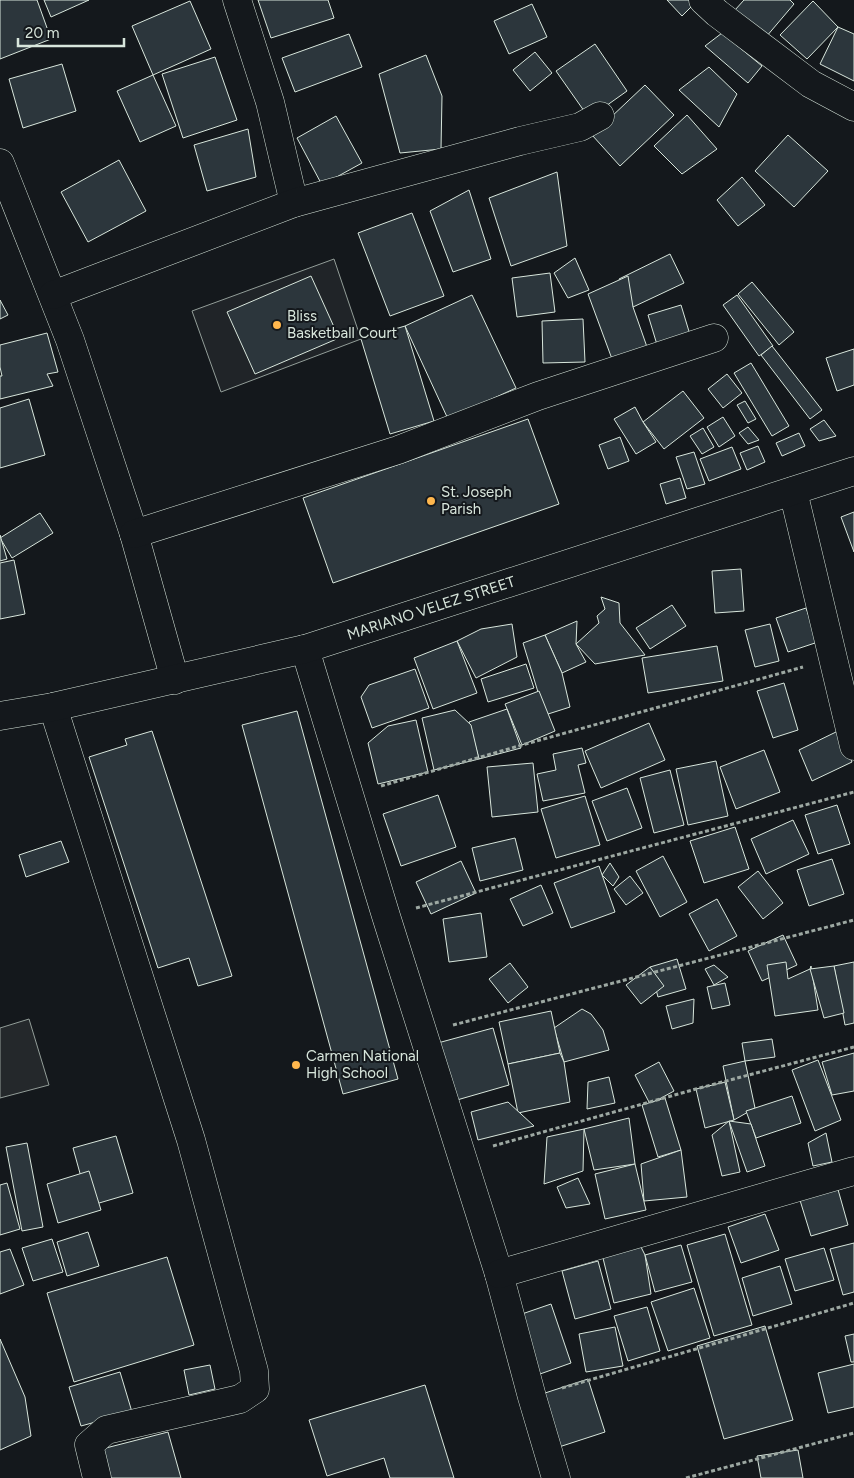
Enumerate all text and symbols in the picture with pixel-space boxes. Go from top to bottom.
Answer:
scale bar [18,15,124,47]
text: 20 m [25,24,59,42]
place label: Bliss Basketball Court [287,307,397,342]
marker: Bliss Basketball Court [271,319,283,331]
place label: St. Joseph Parish [441,483,512,518]
marker: St. Joseph Parish [425,495,437,507]
street label: MARIANO VELEZ STREET [345,572,518,644]
place label: Carmen National High School [306,1047,419,1082]
marker: Carmen National High School [290,1059,302,1071]

